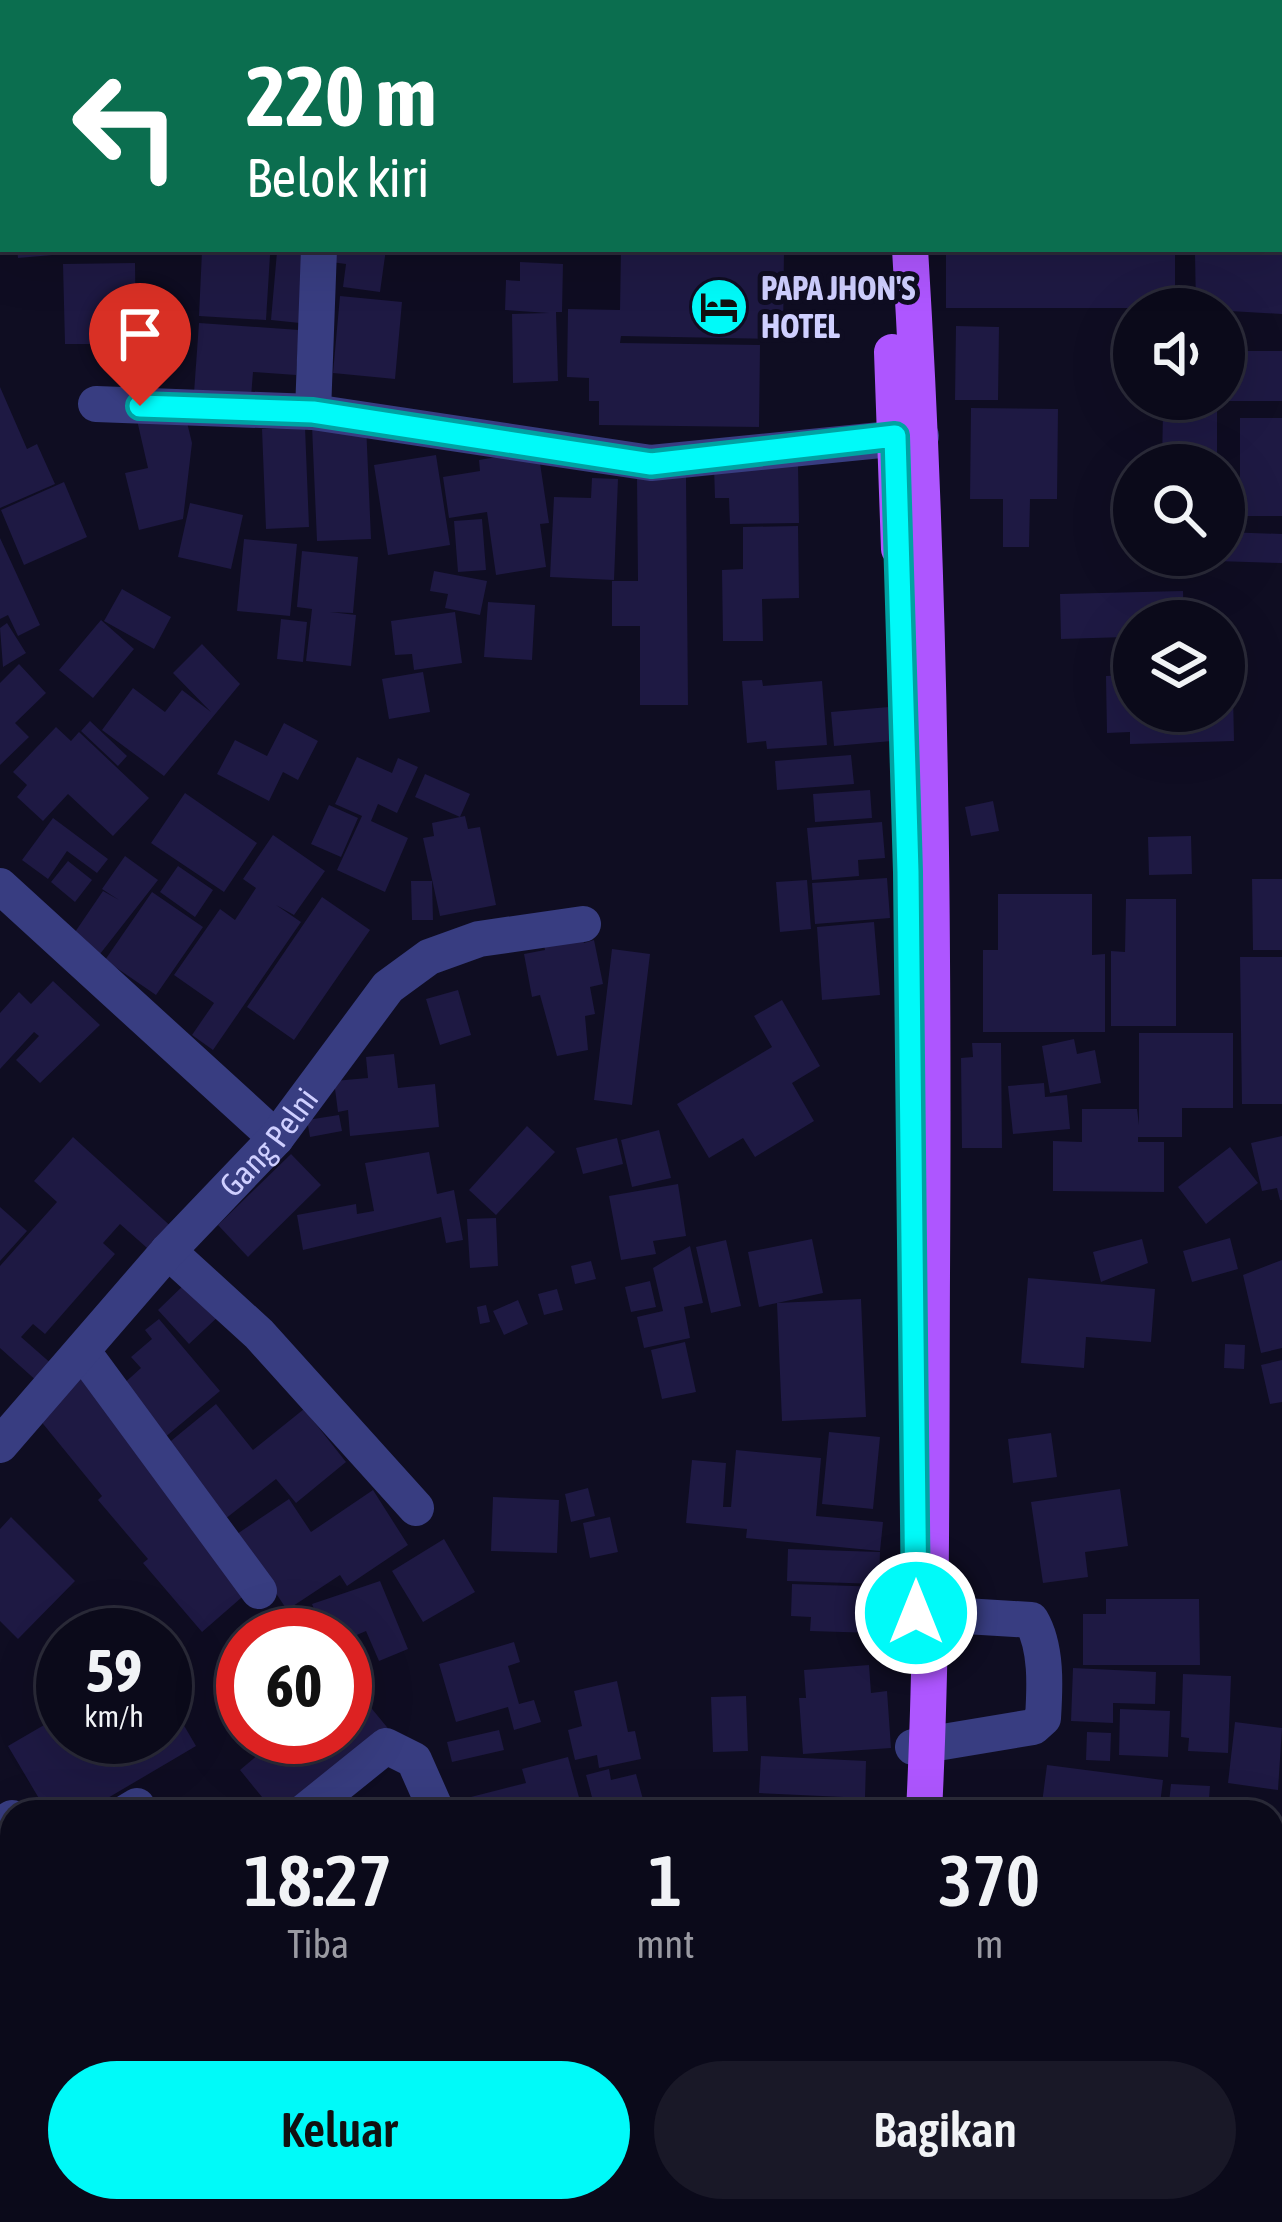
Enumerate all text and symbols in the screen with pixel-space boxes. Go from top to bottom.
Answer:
icon: left [48,48,204,204]
text: 220 m [246,48,436,144]
text: Belok kiri [246,147,429,208]
place label: PAPA JHON'S HOTEL [761,269,915,345]
hotel icon: PAPA JHON'S HOTEL [688,276,750,338]
pin [89,283,191,406]
map controls [1113,288,1245,732]
button: sound [1113,288,1245,420]
icon: arrive [107,301,173,367]
button: search [1113,444,1245,576]
button: layers [1113,600,1245,732]
street label: Gang Pelni [212,1081,325,1204]
position arrow [853,1550,979,1676]
speed limit sign: 60 [216,1608,372,1764]
text: 59 [86,1636,142,1705]
text: km/h [84,1699,144,1733]
text: 18:27 [244,1839,392,1921]
text: 1 [648,1839,682,1921]
text: 370 [938,1839,1040,1921]
text: Tiba [287,1922,349,1966]
text: mnt [636,1922,694,1966]
text: m [975,1922,1003,1966]
button: Keluar [48,2061,630,2199]
button: Bagikan [654,2061,1236,2199]

